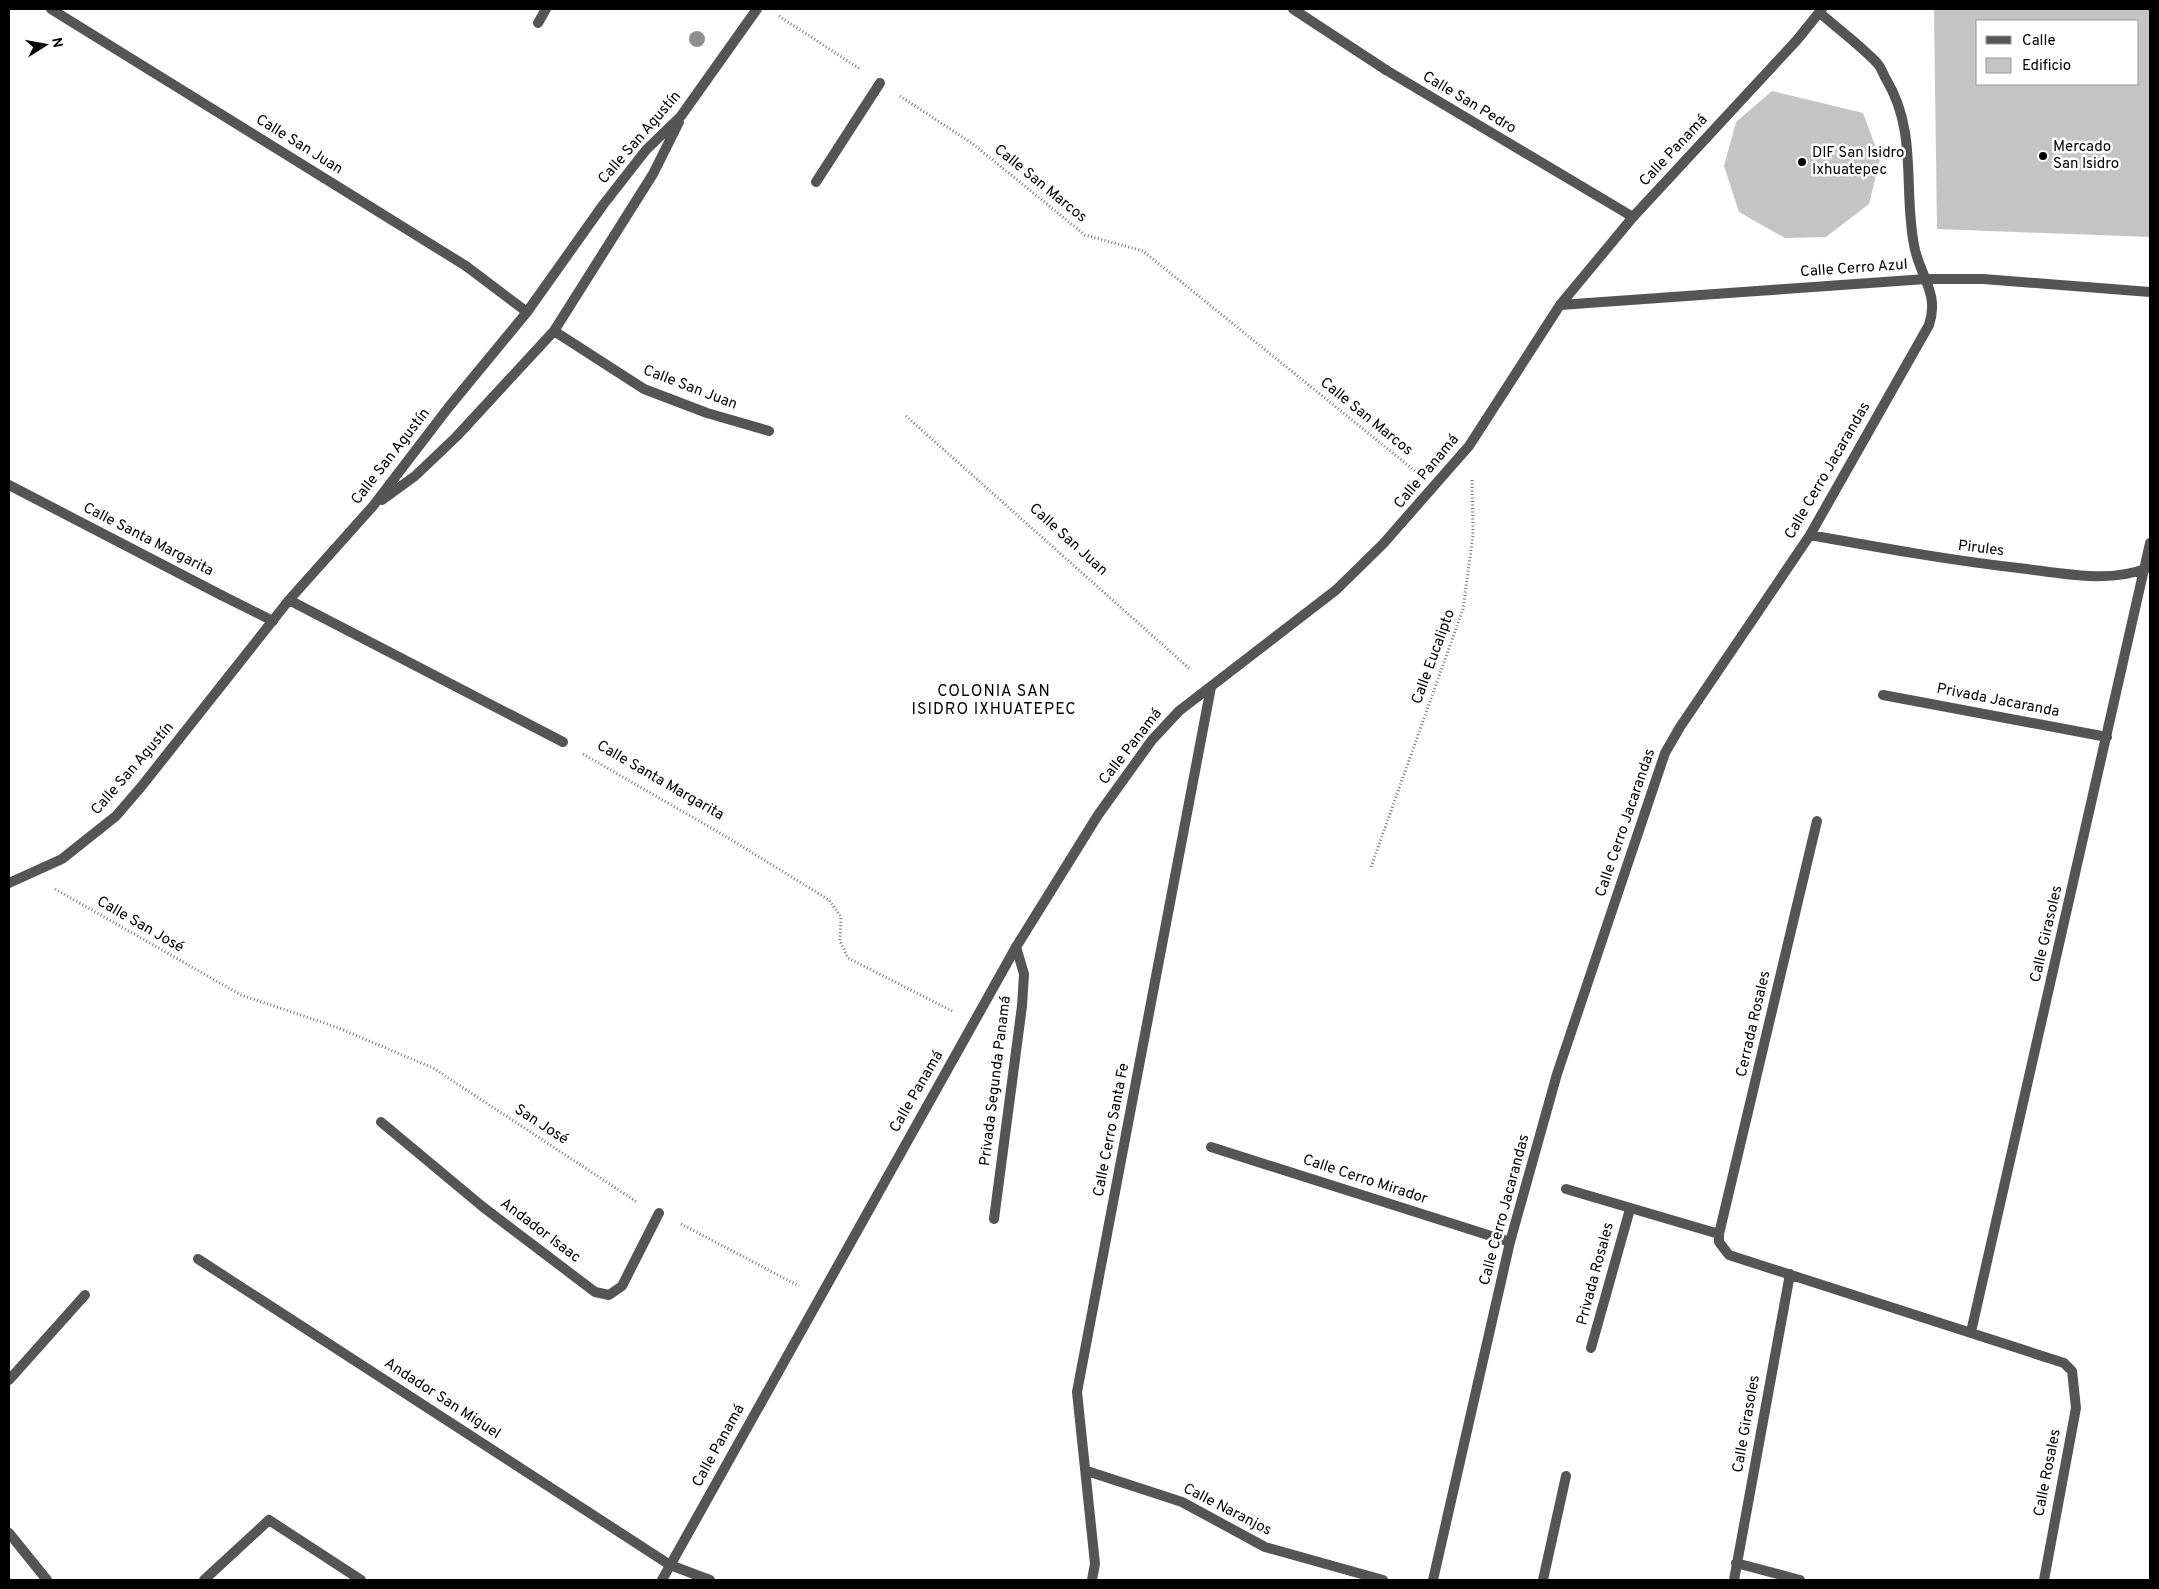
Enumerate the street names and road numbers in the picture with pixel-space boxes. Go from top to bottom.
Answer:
street label: Calle San Pedro [1419,68,1519,138]
street label: Calle San Agustín [594,88,686,188]
street label: Calle San Juan [252,111,346,179]
street label: Calle Panamá [1636,111,1712,191]
street label: Calle San Marcos [990,141,1090,227]
street label: Calle Cerro Azul [1800,256,1908,282]
street label: Calle San Juan [640,361,740,415]
street label: Calle San Marcos [1316,374,1416,460]
street label: Calle Cerro Jacarandas [1781,399,1875,543]
street label: Calle San Agustín [347,405,435,509]
street label: Calle Panamá [1390,431,1464,513]
street label: Calle Santa Margarita [80,499,216,581]
street label: Calle San Juan [1025,500,1111,580]
street label: Pirules [1957,537,2005,561]
street label: Calle Eucalipto [1408,607,1460,707]
street label: Privada Jacaranda [1935,680,2061,722]
street label: Calle Panamá [1095,705,1167,789]
street label: Calle San Agustín [87,719,179,819]
street label: Calle Santa Margarita [593,737,727,825]
street label: Calle Cerro Jacarandas [1592,746,1660,900]
street label: Calle Girasoles [2027,884,2067,984]
street label: Calle San José [93,892,187,958]
street label: Cerrada Rosales [1733,969,1775,1079]
street label: Privada Segunda Panamá [976,995,1016,1167]
street label: Calle Panamá [886,1048,948,1136]
street label: Calle Cerro Santa Fe [1090,1062,1134,1198]
street label: San José [510,1101,572,1149]
street label: Calle Cerro Jacarandas [1476,1132,1534,1288]
street label: Calle Cerro Mirador [1300,1151,1430,1209]
street label: Andador Isaac [496,1195,584,1267]
street label: Privada Rosales [1573,1220,1619,1328]
street label: Andador San Miguel [380,1354,504,1444]
street label: Calle Girasoles [1729,1374,1765,1474]
street label: Calle Panamá [689,1401,750,1491]
street label: Calle Rosales [2030,1428,2066,1518]
street label: Calle Naranjos [1180,1480,1274,1540]

